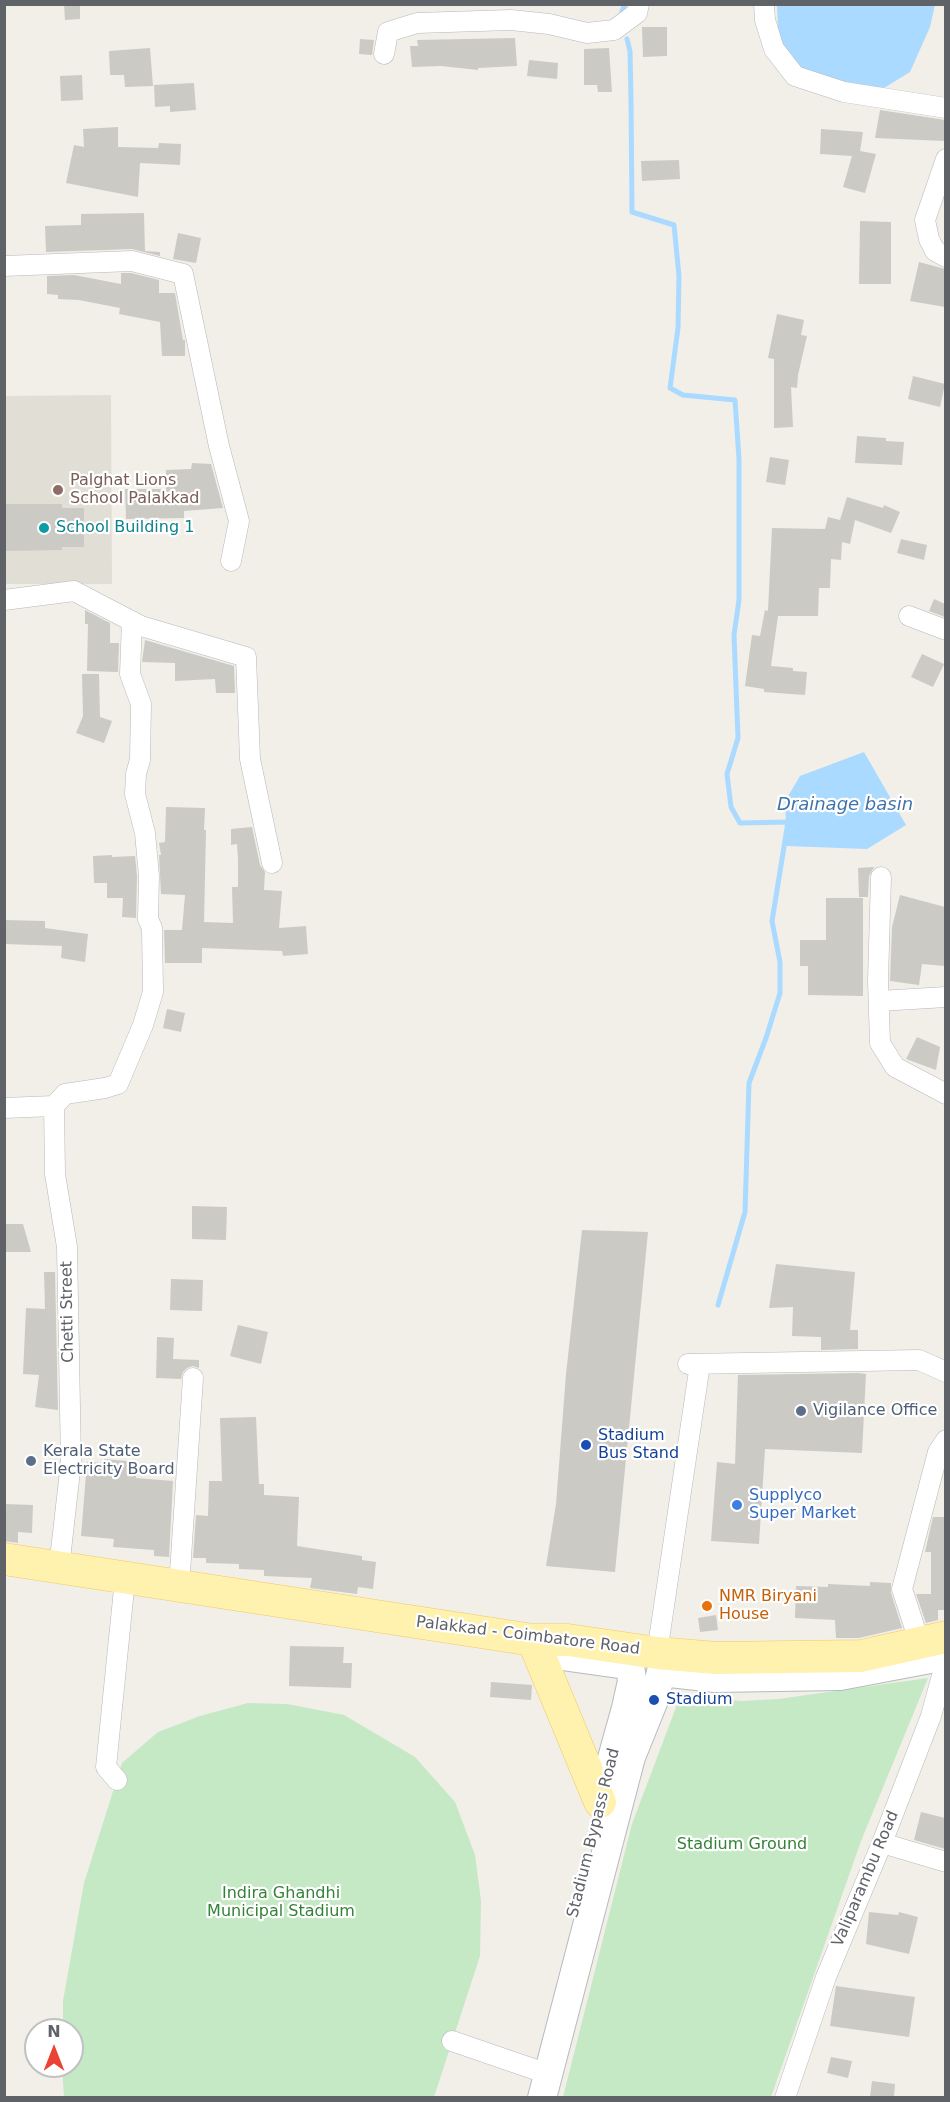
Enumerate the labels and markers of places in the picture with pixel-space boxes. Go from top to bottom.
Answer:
place label: Palghat Lions School Palakkad [70,471,199,509]
marker: Palghat Lions School Palakkad [51,483,65,497]
place label: School Building 1 [56,518,194,538]
marker: School Building 1 [37,521,51,535]
place label: Vigilance Office [813,1401,937,1421]
marker: Vigilance Office [794,1404,808,1418]
place label: Stadium Bus Stand [598,1426,679,1464]
marker: Stadium Bus Stand [579,1438,593,1452]
place label: Kerala State Electricity Board [43,1442,175,1480]
marker: Kerala State Electricity Board [24,1454,38,1468]
place label: Supplyco Super Market [749,1486,856,1524]
marker: Supplyco Super Market [730,1498,744,1512]
place label: NMR Biryani House [719,1587,817,1625]
marker: NMR Biryani House [700,1599,714,1613]
place label: Stadium [666,1690,733,1710]
marker: Stadium [647,1693,661,1707]

